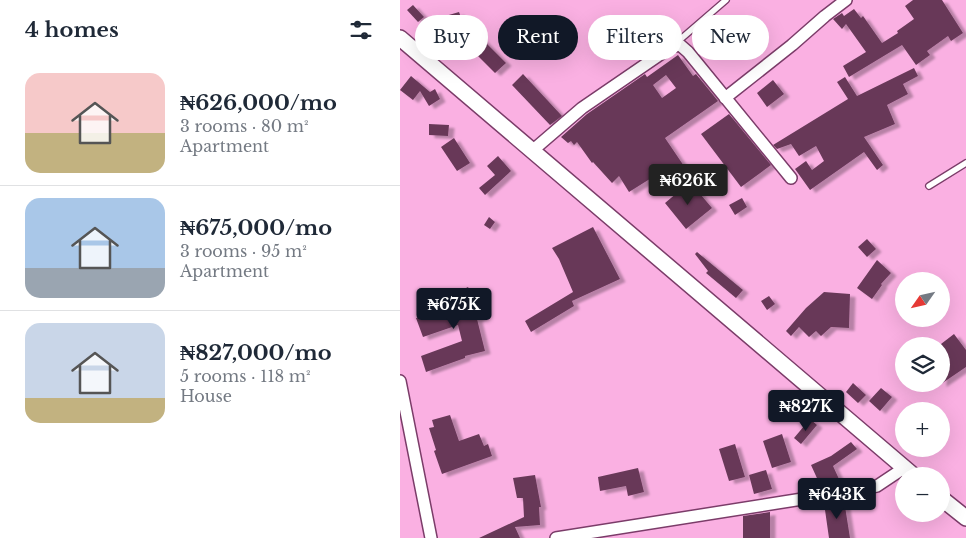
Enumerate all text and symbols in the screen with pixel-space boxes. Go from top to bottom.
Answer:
chip: Buy [415,15,488,60]
chip: Rent [498,15,578,60]
chip: Filters [588,15,682,60]
chip: New [692,15,769,60]
icon: filters [347,16,375,44]
text: 4 homes [25,17,119,43]
text: ₦626,000/mo [180,90,337,116]
icon: home [65,93,125,153]
text: 3 rooms · 80 m² [180,116,308,136]
text: Apartment [180,136,269,156]
pin: ₦626K [653,164,723,206]
text: ₦626K [660,170,716,190]
text: ₦675,000/mo [180,215,332,241]
icon: home [65,218,125,278]
text: 3 rooms · 95 m² [180,241,307,261]
text: Apartment [180,261,269,281]
north arrow [895,272,950,328]
map controls [895,272,950,522]
pin: ₦675K [419,288,489,330]
text: ₦675K [427,294,481,314]
button: layers [895,337,950,392]
text: ₦827,000/mo [180,340,332,366]
icon: home [65,343,125,403]
text: 5 rooms · 118 m² [180,366,311,386]
text: House [180,386,232,406]
pin: ₦827K [771,390,841,432]
text: ₦827K [779,396,833,416]
button: + [895,402,950,457]
button: − [895,467,950,522]
pin: ₦643K [802,478,872,520]
text: ₦643K [809,484,865,504]

